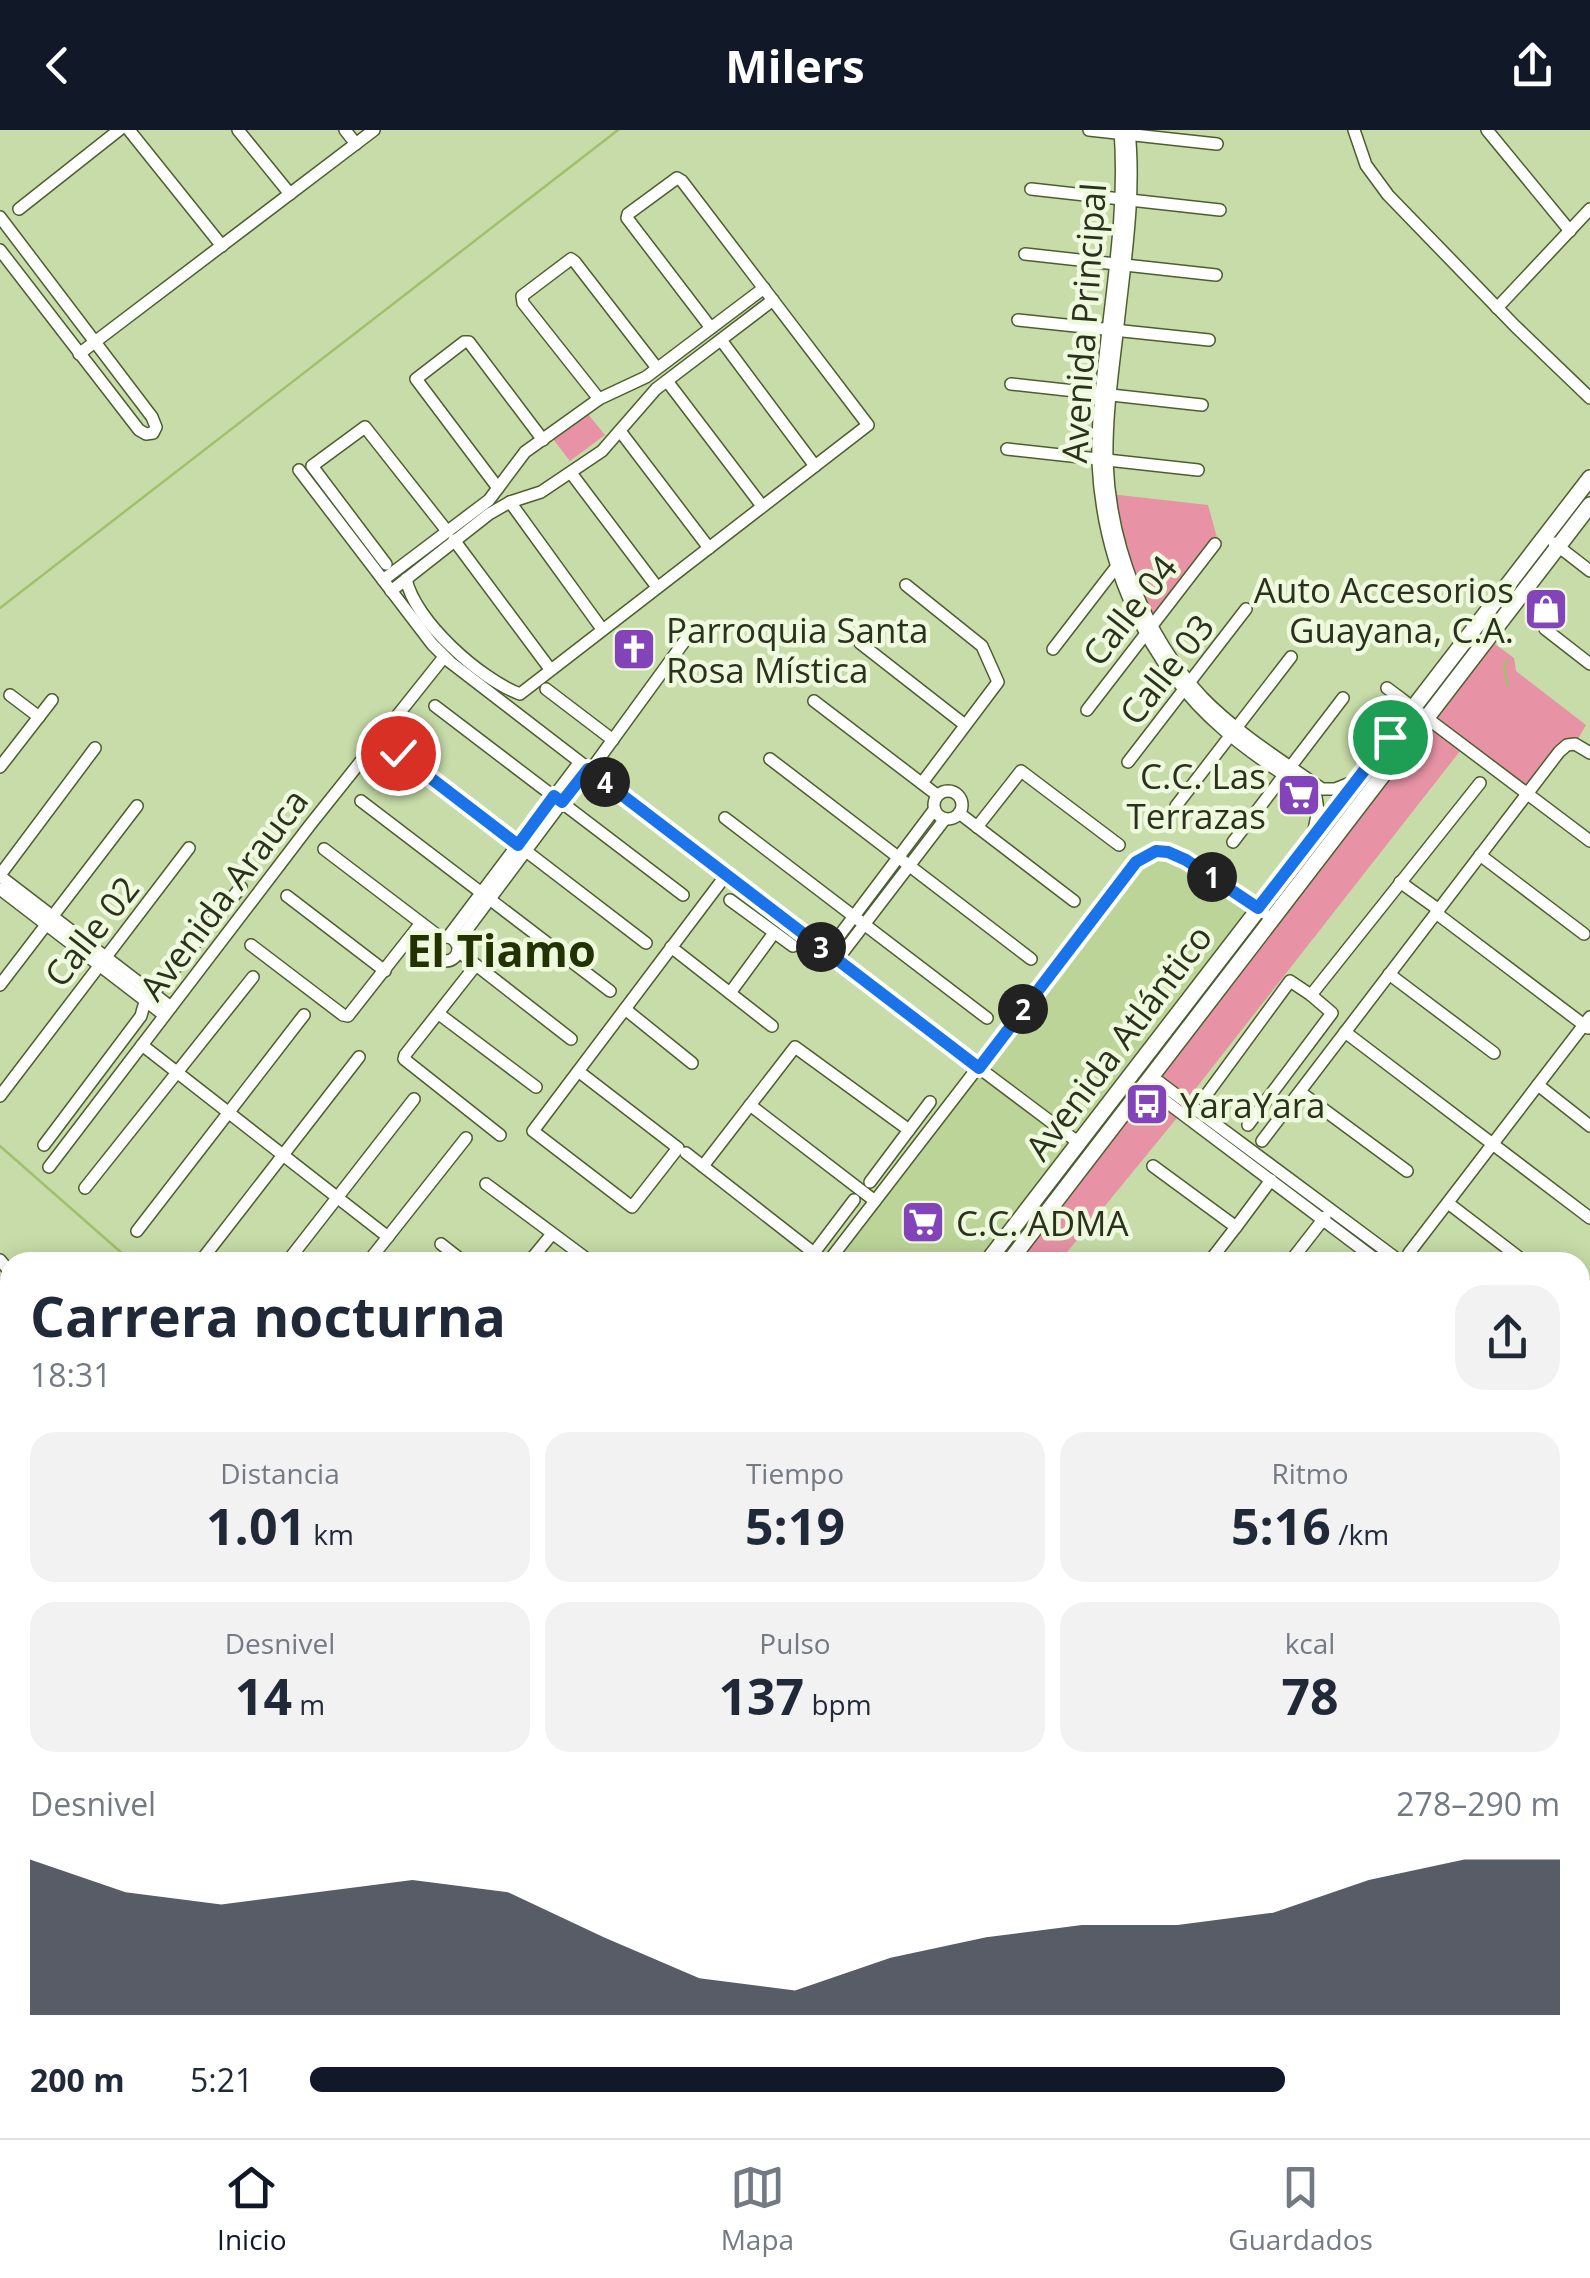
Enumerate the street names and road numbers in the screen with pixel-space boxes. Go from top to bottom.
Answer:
street label: Avenida Principal [1050,181,1116,465]
street label: Calle 04 [1071,545,1187,675]
street label: Calle 03 [1108,604,1224,734]
street label: Avenida Arauca [128,779,318,1009]
street label: Calle 02 [33,866,149,996]
street label: Avenida Atlántico [1014,915,1222,1169]

